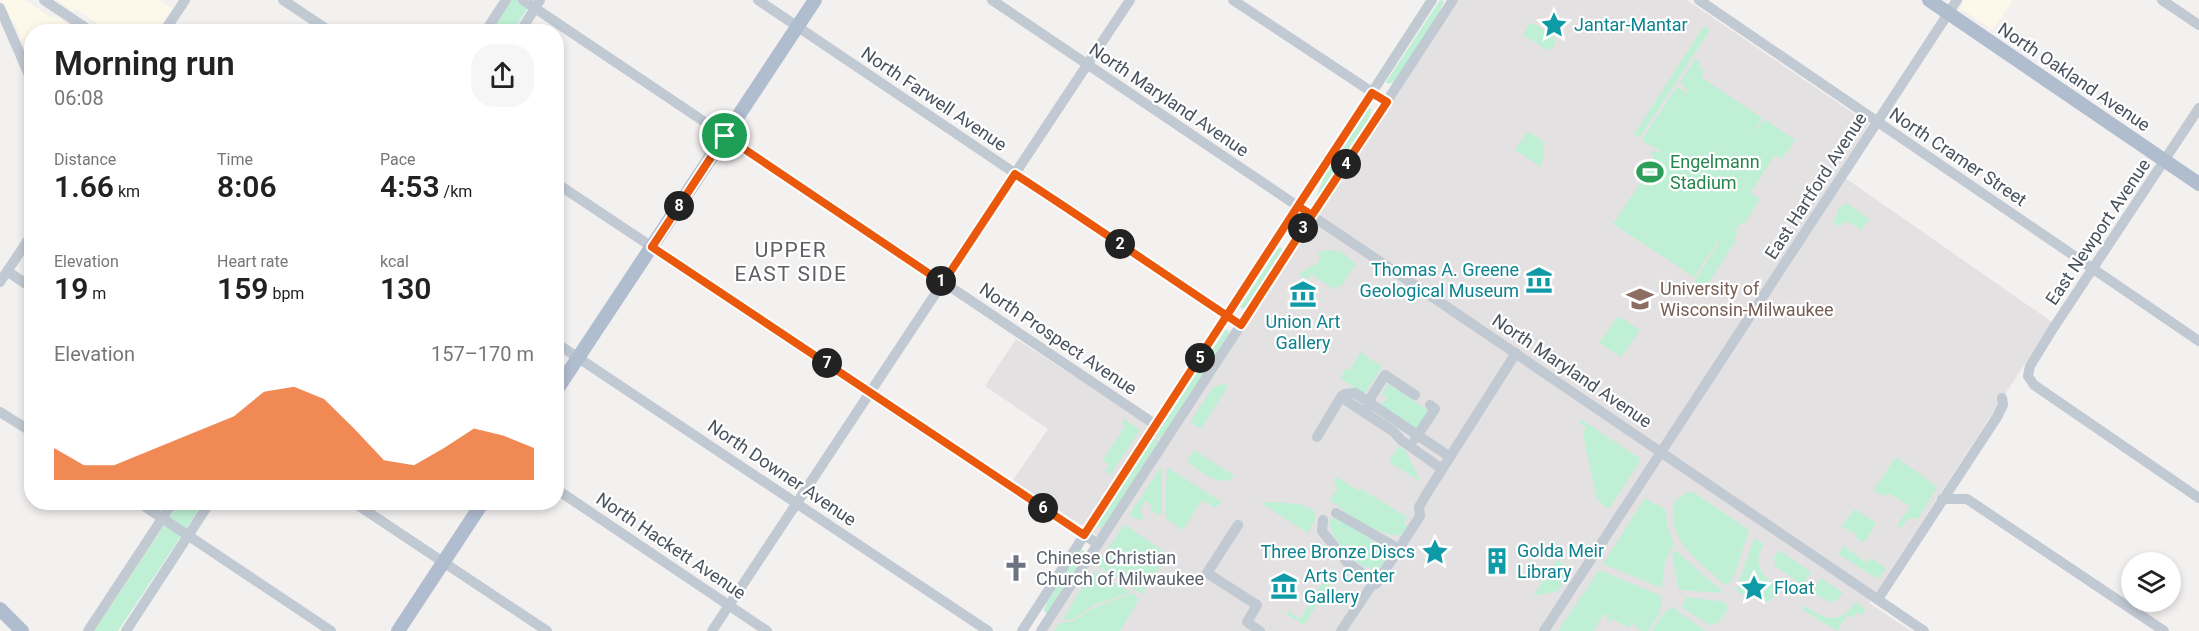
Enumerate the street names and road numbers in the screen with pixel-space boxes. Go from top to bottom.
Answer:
street label: North Oakland Avenue [1994,18,2154,135]
street label: North Maryland Avenue [1086,38,1253,161]
street label: North Farwell Avenue [858,42,1011,155]
street label: North Cramer Street [1886,103,2031,210]
street label: East Hartford Avenue [1760,108,1871,263]
street label: East Newport Avenue [2041,155,2154,309]
street label: North Prospect Avenue [976,278,1141,399]
street label: North Maryland Avenue [1489,309,1656,432]
street label: North Downer Avenue [704,415,860,530]
street label: North Hackett Avenue [593,488,750,603]

